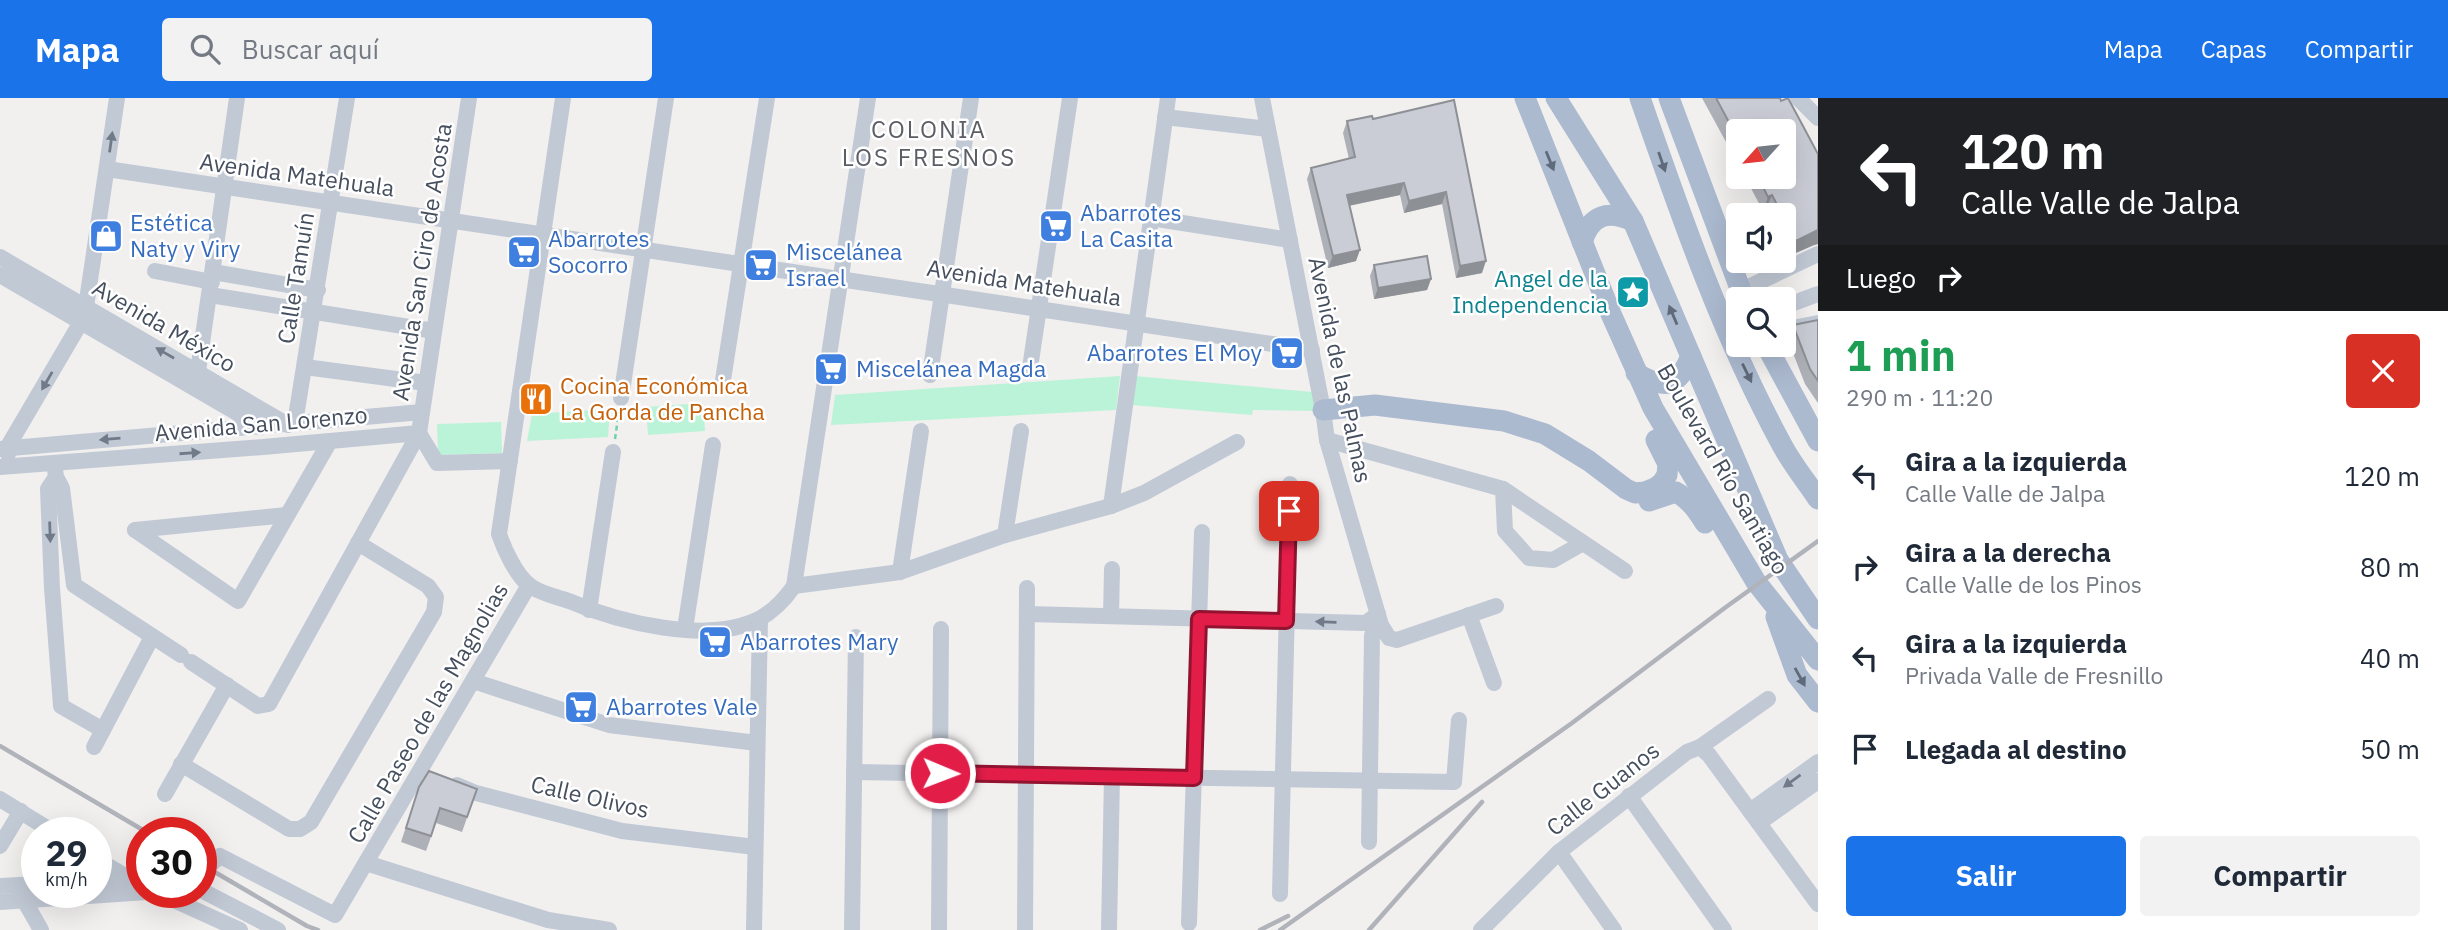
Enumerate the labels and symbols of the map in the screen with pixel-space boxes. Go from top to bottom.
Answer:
district label: COLONIA LOS FRESNOS [842,113,1016,173]
north arrow [1726,119,1796,189]
street label: Avenida San Ciro de Acosta [384,121,458,403]
one-way arrow [106,131,117,153]
street label: Avenida Matehuala [198,145,396,203]
one-way arrow [1545,151,1556,172]
one-way arrow [1657,152,1668,173]
place label: Abarrotes La Casita [1080,197,1182,253]
place label: Estética Naty y Viry [130,207,241,263]
supermarket icon: Abarrotes La Casita [1037,207,1075,245]
street label: Calle Tamuín [270,210,320,346]
shop icon: Estética Naty y Viry [87,217,125,255]
place label: Abarrotes Socorro [548,223,650,279]
supermarket icon: Abarrotes Socorro [505,233,543,271]
place label: Miscelánea Israel [786,236,902,292]
supermarket icon: Miscelánea Israel [742,246,780,284]
street label: Avenida Matehuala [925,252,1124,312]
street label: Avenida de las Palmas [1302,254,1380,486]
place label: Angel de la Independencia [1452,263,1608,319]
street label: Avenida México [87,272,242,378]
place icon: Angel de la Independencia [1614,273,1652,311]
one-way arrow [1667,305,1679,325]
supermarket icon: Abarrotes El Moy [1268,334,1306,372]
place label: Abarrotes El Moy [1087,337,1263,367]
one-way arrow [155,346,174,359]
supermarket icon: Miscelánea Magda [812,350,850,388]
place label: Miscelánea Magda [856,353,1046,383]
street label: Boulevard Río Santiago [1651,358,1797,579]
one-way arrow [1742,363,1753,383]
place label: Cocina Económica La Gorda de Pancha [560,370,765,426]
one-way arrow [40,371,53,390]
restaurant icon: Cocina Económica La Gorda de Pancha [517,380,555,418]
street label: Avenida San Lorenzo [153,399,369,447]
one-way arrow [99,434,121,445]
one-way arrow [179,447,201,458]
pin [1259,481,1319,541]
one-way arrow [44,521,56,543]
street label: Calle Paseo de las Magnolias [340,577,514,848]
one-way arrow [1315,617,1337,628]
supermarket icon: Abarrotes Mary [696,623,734,661]
place label: Abarrotes Mary [740,626,899,656]
one-way arrow [1793,667,1805,687]
supermarket icon: Abarrotes Vale [562,688,600,726]
place label: Abarrotes Vale [606,691,758,721]
street label: Calle Guanos [1540,735,1665,842]
position arrow [903,736,977,810]
street label: Calle Olivos [528,768,652,824]
one-way arrow [1782,774,1801,788]
speed limit sign: 30 [126,817,217,908]

